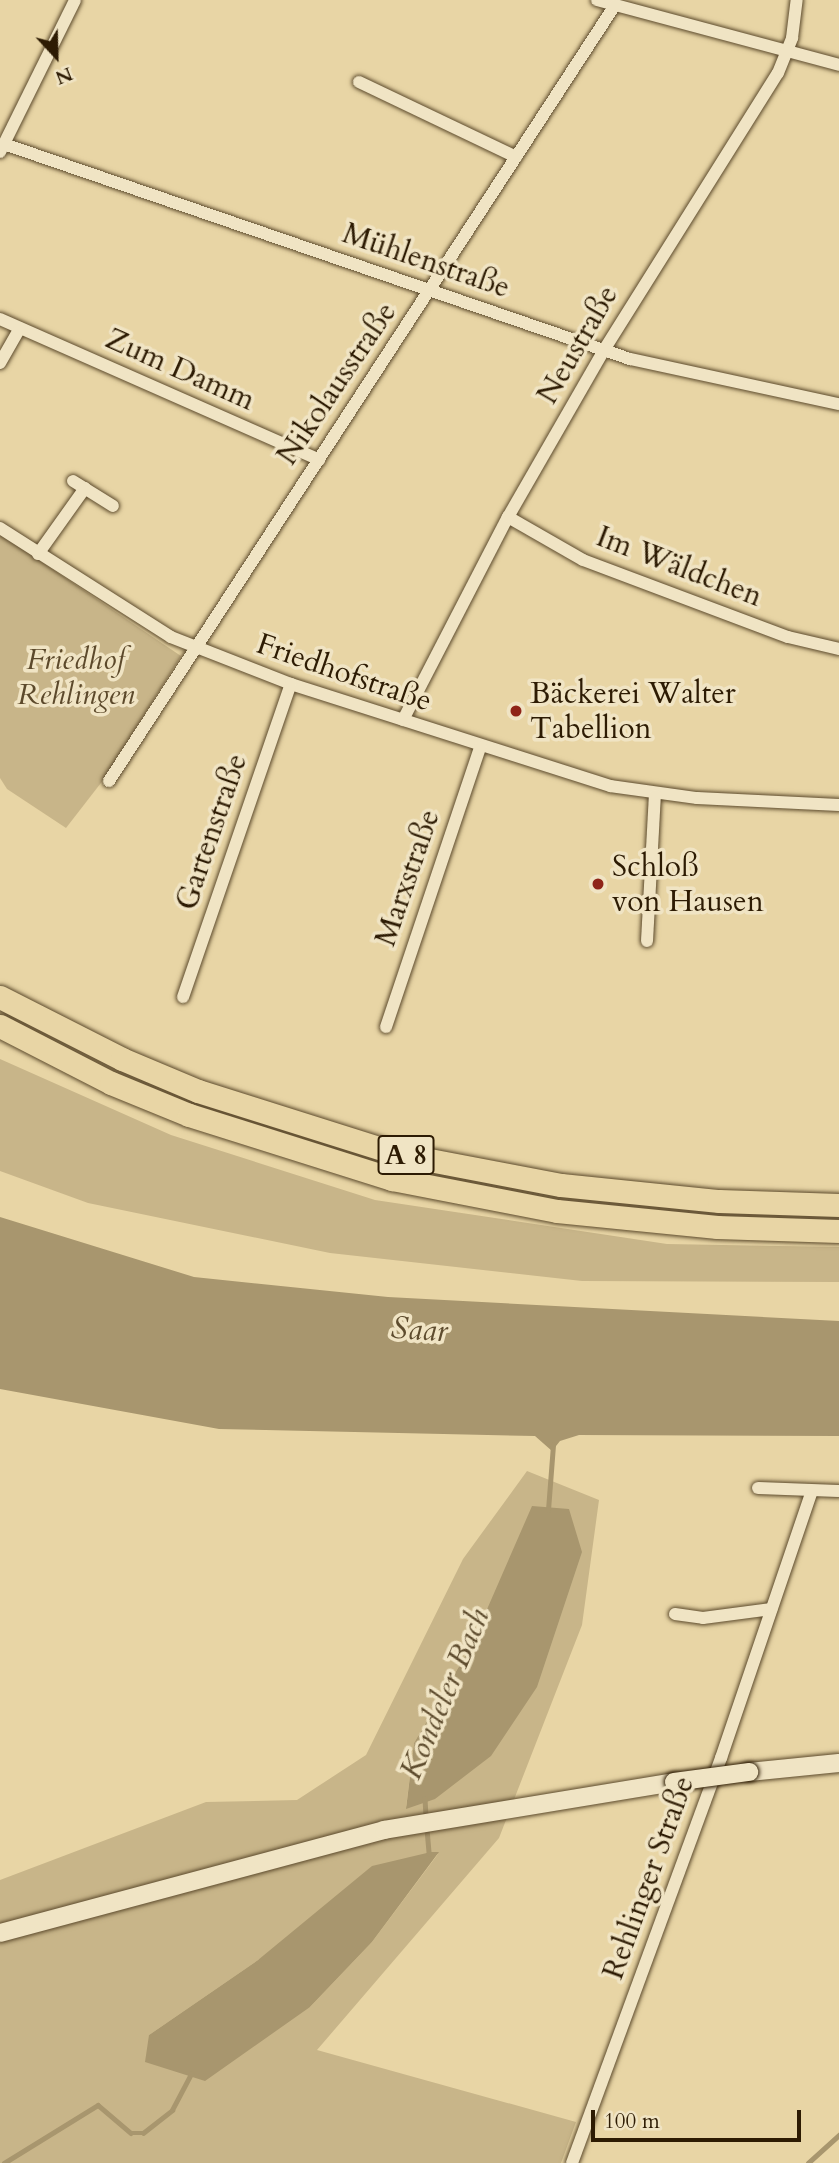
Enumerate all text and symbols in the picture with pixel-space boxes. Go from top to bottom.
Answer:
north arrow [21,21,91,91]
text: N [51,60,76,91]
street label: Mühlenstraße [338,216,514,306]
street label: Neustraße [530,279,626,411]
street label: Nikolausstraße [269,296,405,472]
street label: Zum Damm [100,321,260,419]
street label: Im Wäldchen [591,519,767,615]
street label: Friedhofstraße [252,626,436,720]
park label: Friedhof Rehlingen [17,642,135,712]
place label: Bäckerei Walter Tabellion [530,676,736,746]
marker: Bäckerei Walter Tabellion [508,703,524,719]
street label: Gartenstraße [168,749,256,915]
street label: Marxstraße [368,805,448,951]
place label: Schloß von Hausen [612,849,764,920]
marker: Schloß von Hausen [590,876,606,892]
road number: A 8 [376,1130,436,1180]
water label: Saar [390,1309,448,1351]
water label: Kondeler Bach [392,1603,498,1785]
street label: Rehlinger Straße [596,1772,702,1984]
scale bar [594,2096,804,2140]
text: 100 m [604,2107,660,2136]

